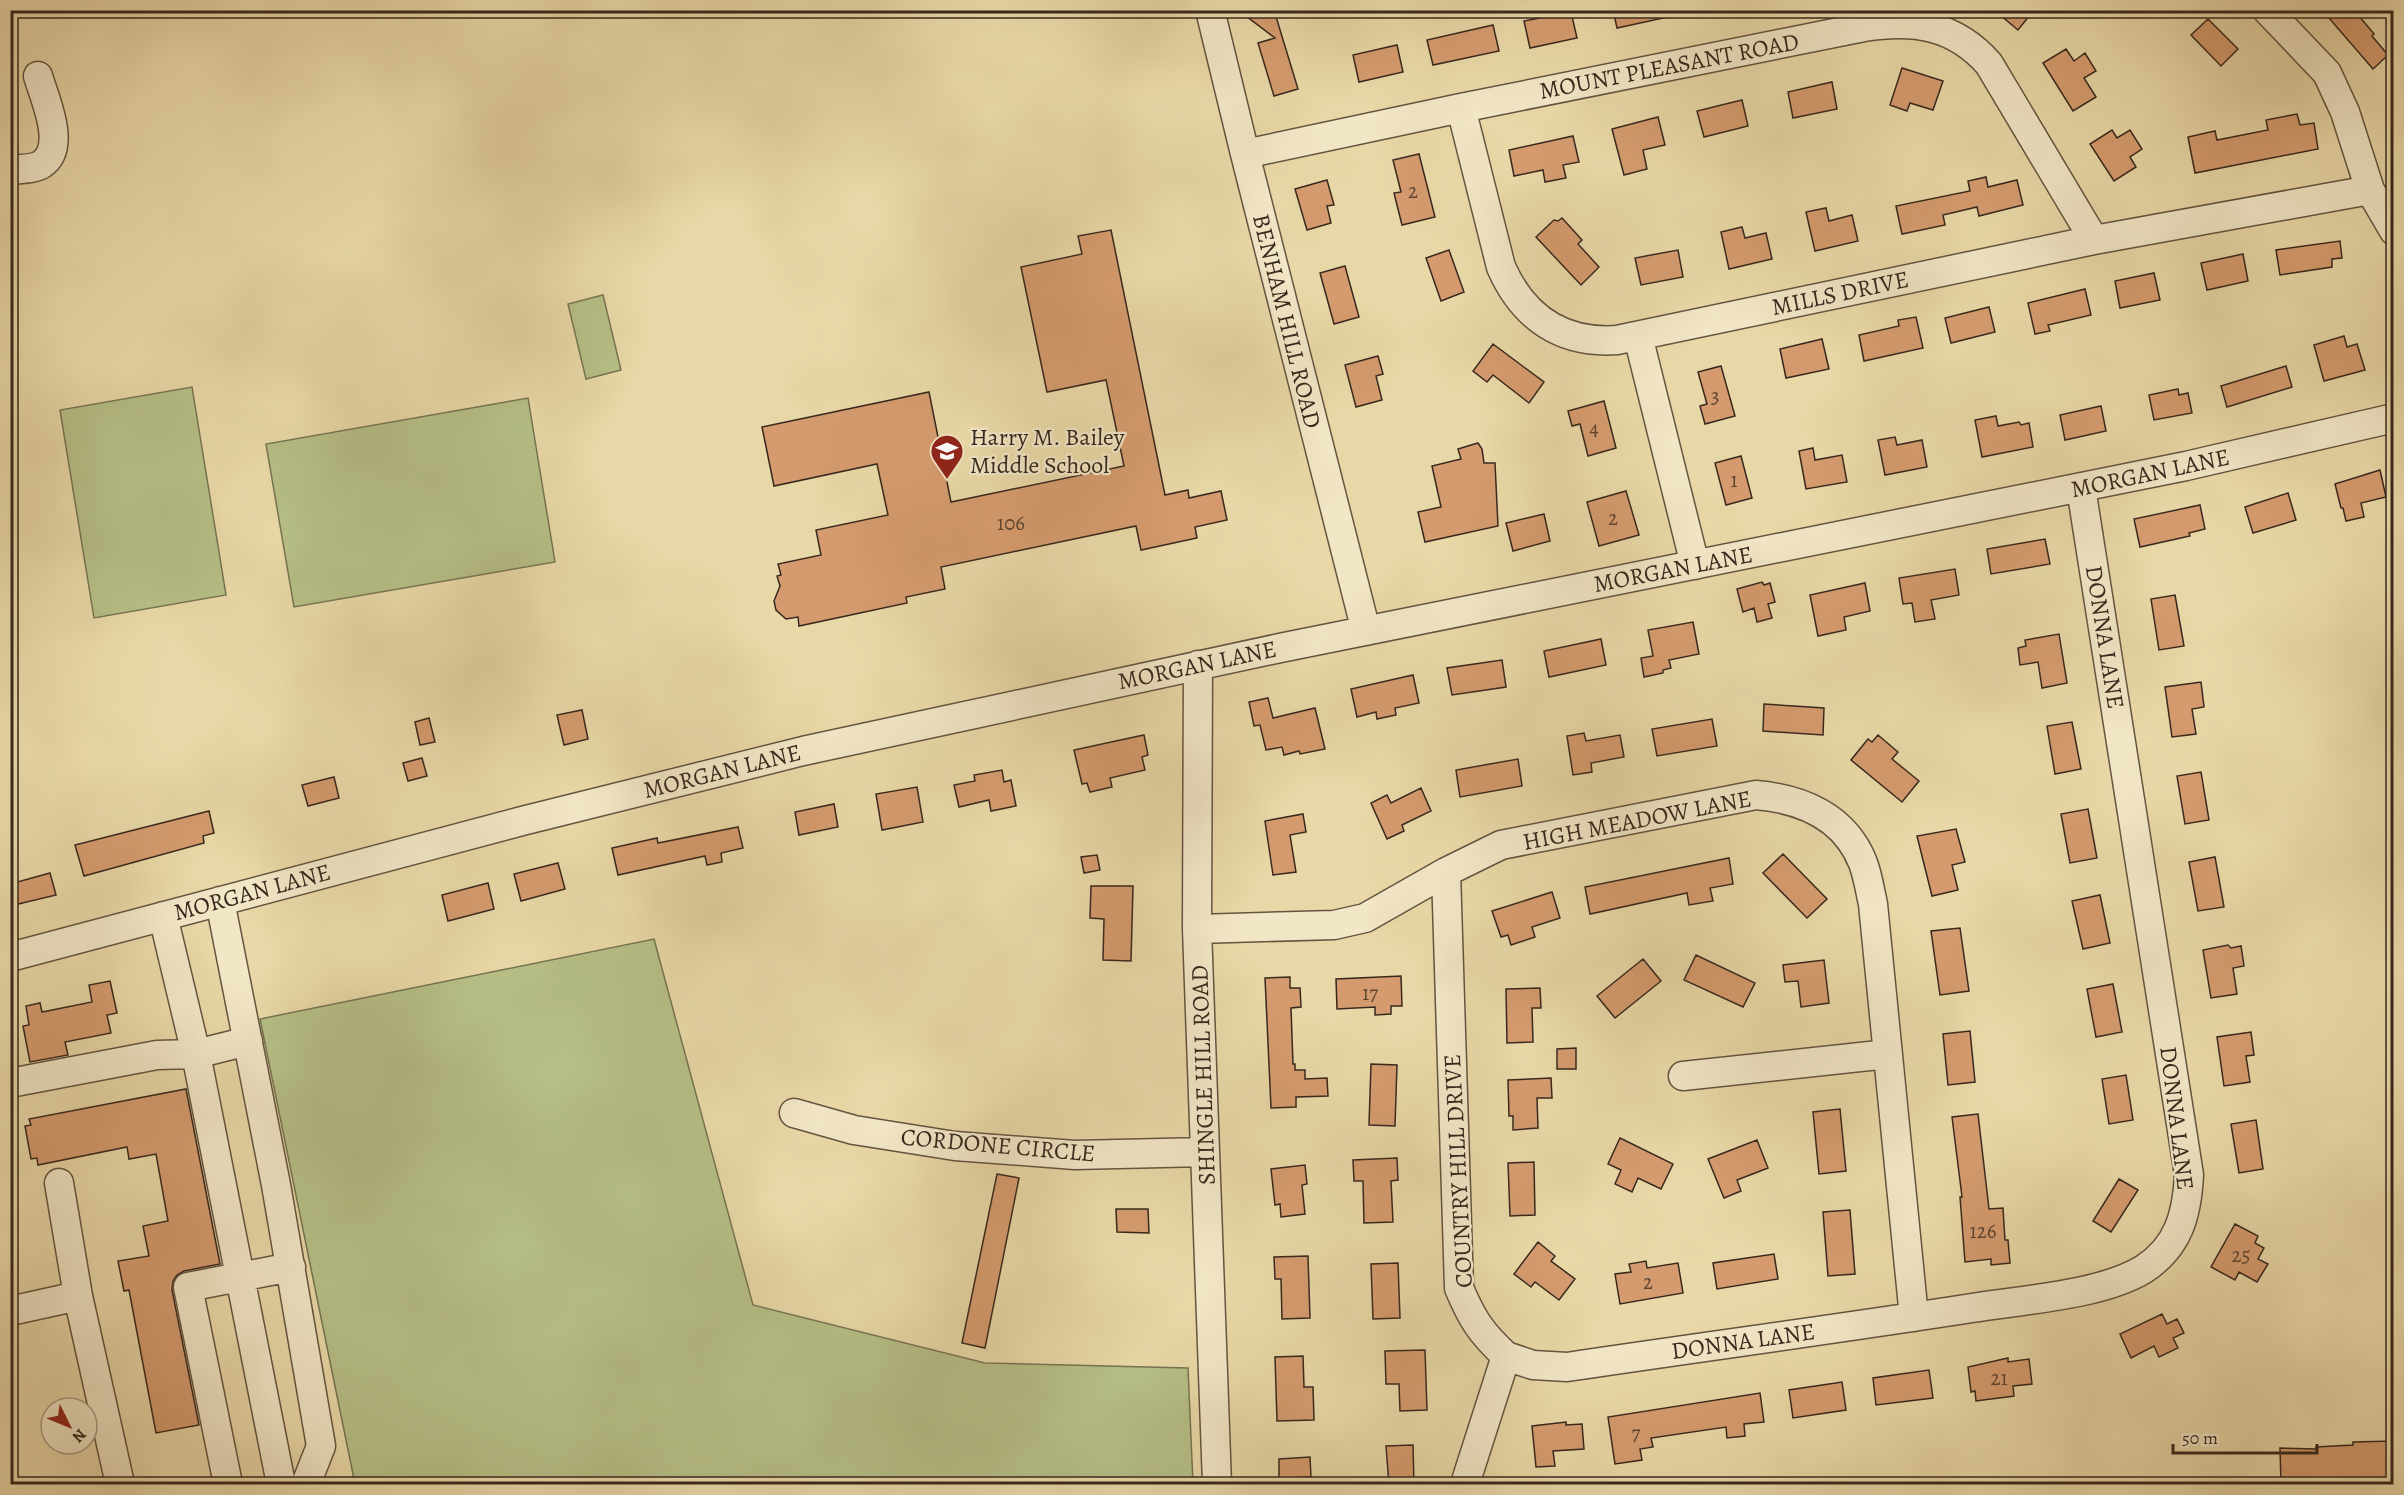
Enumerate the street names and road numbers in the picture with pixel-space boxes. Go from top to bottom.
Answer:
street label: MOUNT PLEASANT ROAD [1536,25,1802,107]
street label: BENHAM HILL ROAD [1245,211,1329,431]
street label: MILLS DRIVE [1769,263,1911,323]
street label: MORGAN LANE [2068,441,2232,505]
street label: MORGAN LANE [1591,538,1755,600]
street label: DONNA LANE [2078,563,2132,711]
street label: MORGAN LANE [1115,633,1279,697]
street label: MORGAN LANE [640,736,804,806]
street label: HIGH MEADOW LANE [1520,782,1754,858]
street label: MORGAN LANE [170,856,334,928]
street label: SHINGLE HILL ROAD [1183,964,1223,1186]
street label: DONNA LANE [2152,1044,2202,1192]
street label: COUNTRY HILL DRIVE [1436,1053,1480,1289]
street label: CORDONE CIRCLE [900,1121,1096,1169]
street label: DONNA LANE [1669,1315,1817,1367]

